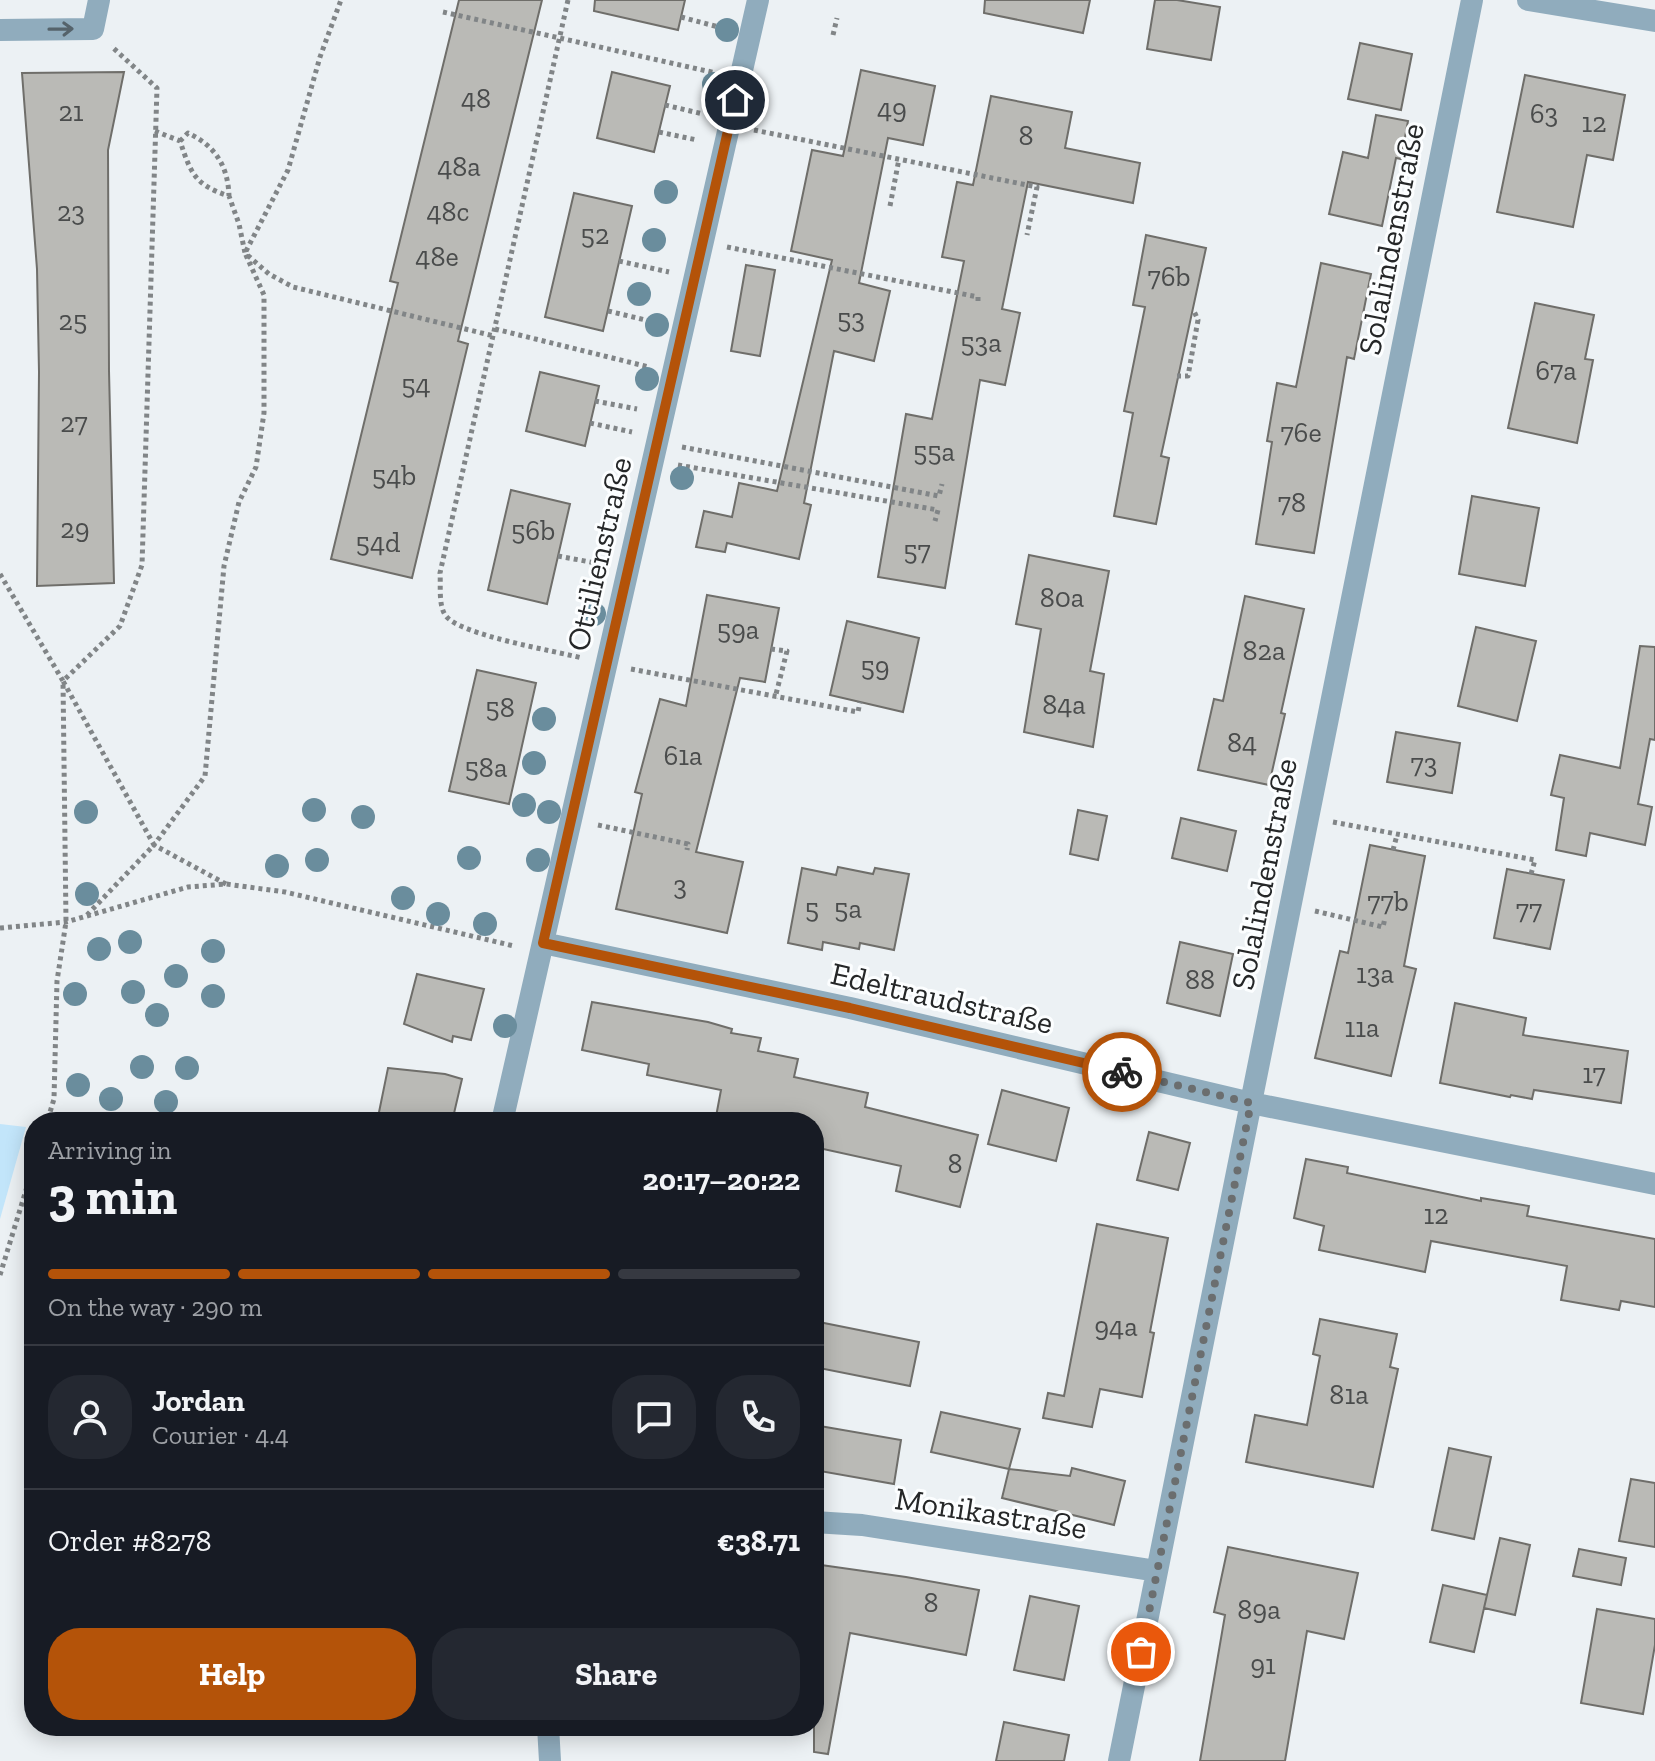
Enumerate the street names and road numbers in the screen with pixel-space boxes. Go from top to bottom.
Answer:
street label: Solalindenstraße [1350,120,1432,358]
street label: Ottilienstraße [558,453,640,655]
street label: Solalindenstraße [1223,755,1305,993]
street label: Edeltraudstraße [827,954,1057,1042]
street label: Monikastraße [892,1479,1090,1547]

